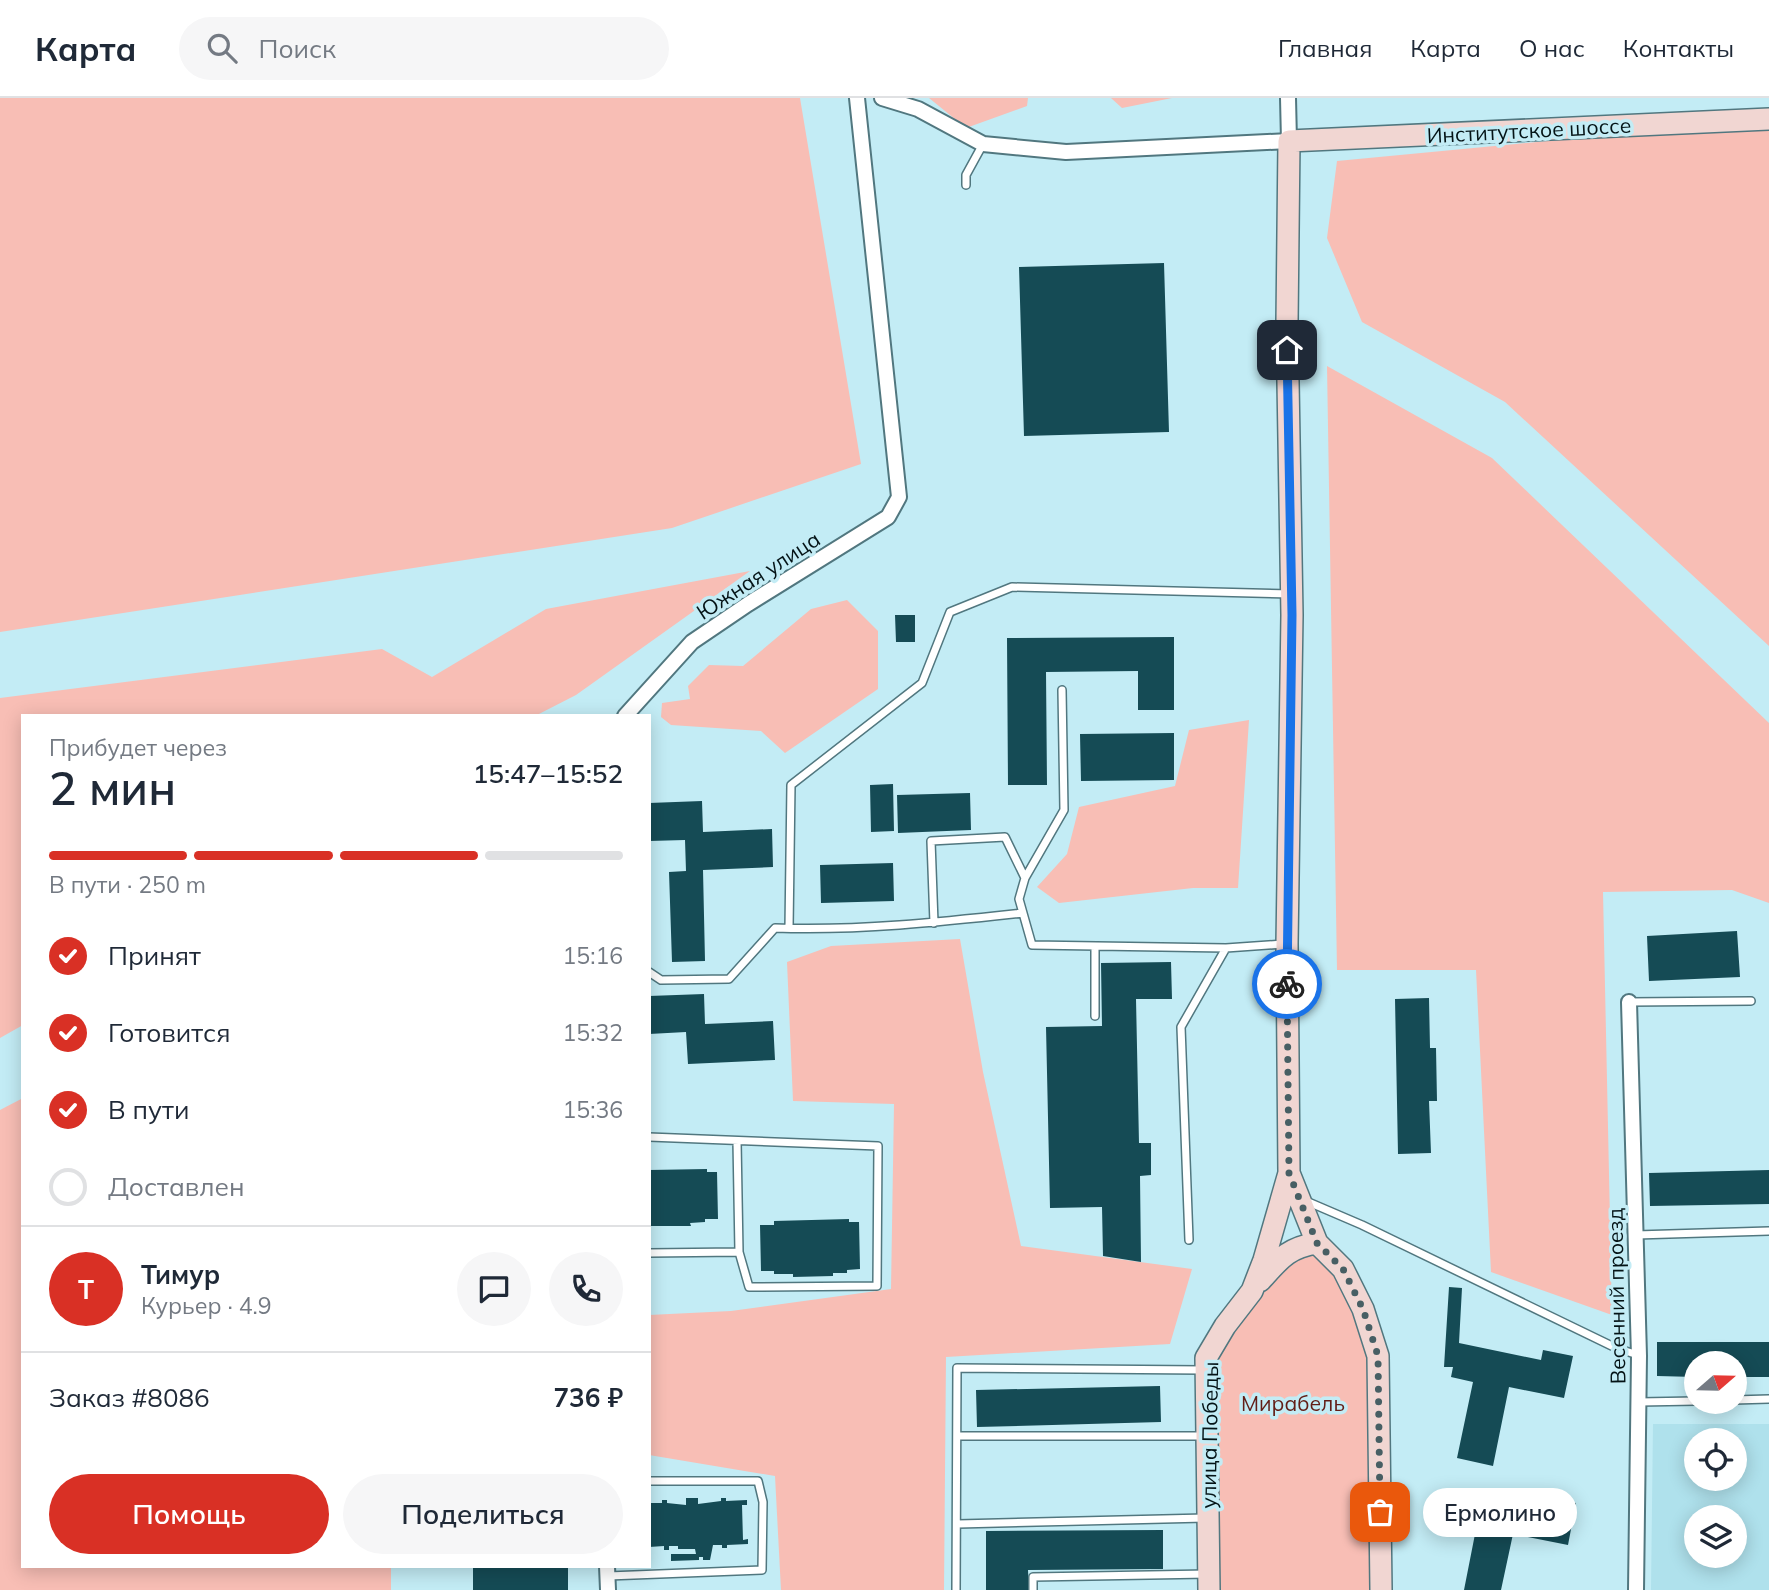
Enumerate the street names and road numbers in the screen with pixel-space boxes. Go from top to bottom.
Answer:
street label: Институтское шоссе [1426,112,1632,148]
street label: Южная улица [691,525,825,625]
street label: Весенний проезд [1601,1207,1631,1384]
street label: улица Победы [1195,1361,1223,1509]

